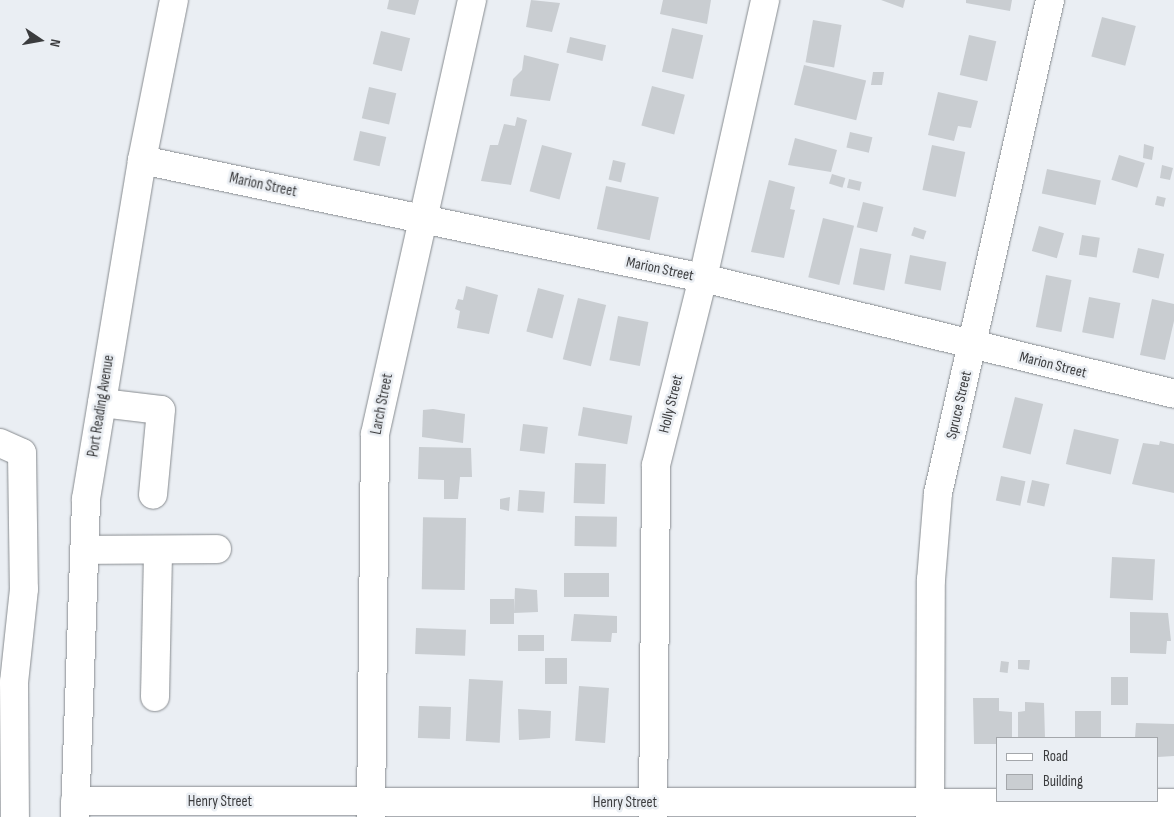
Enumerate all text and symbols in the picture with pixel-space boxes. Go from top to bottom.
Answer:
north arrow [15,15,65,65]
text: N [46,38,64,49]
street label: Marion Street [228,169,298,201]
street label: Marion Street [625,253,695,285]
street label: Marion Street [1018,348,1088,382]
street label: Port Reading Avenue [84,354,118,458]
street label: Spruce Street [942,369,976,441]
street label: Larch Street [367,372,397,436]
street label: Holly Street [655,373,687,435]
legend [996,737,1159,802]
text: Road [1043,747,1068,766]
text: Building [1043,772,1083,791]
street label: Henry Street [188,793,252,811]
street label: Henry Street [593,794,657,812]

